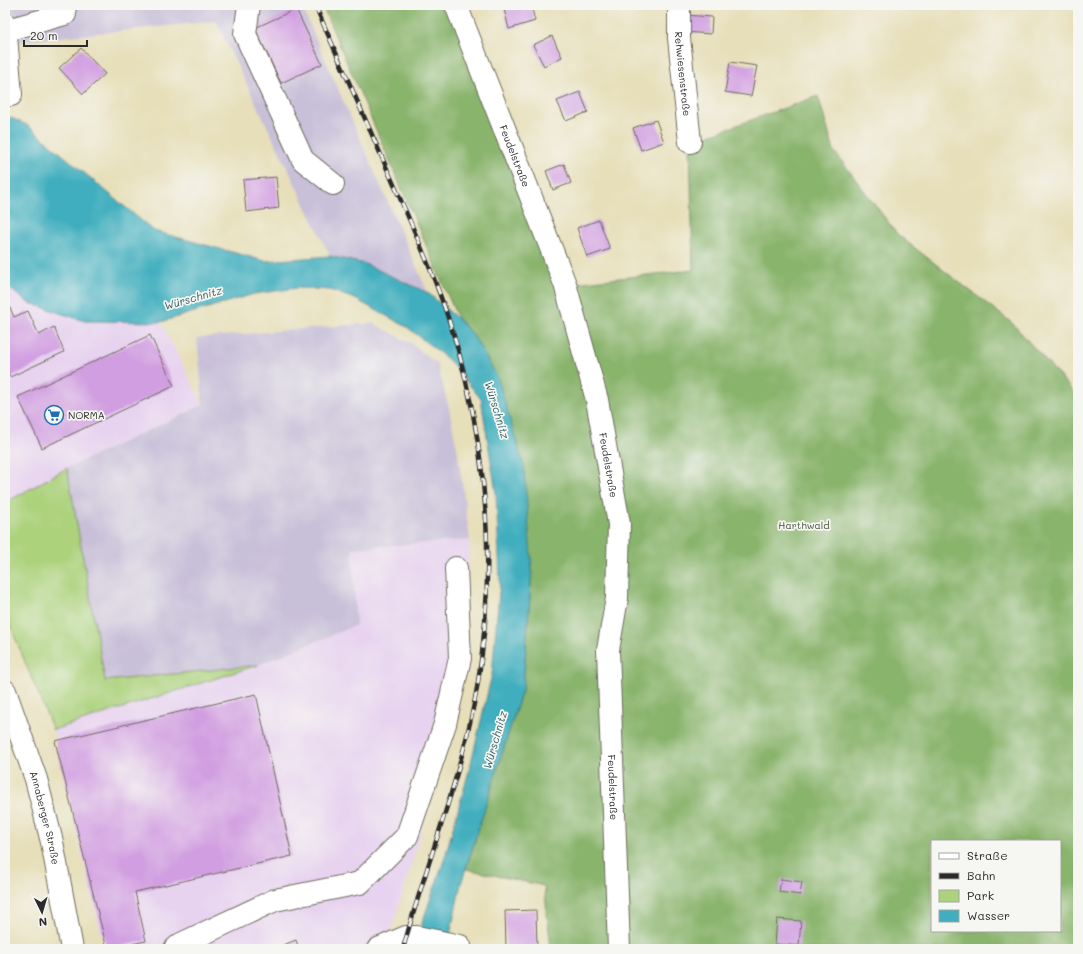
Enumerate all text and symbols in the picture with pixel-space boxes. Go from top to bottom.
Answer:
scale bar [24,22,87,48]
text: 20 m [30,27,58,43]
street label: Rehwiesenstraße [672,31,694,117]
street label: Feudelstraße [497,123,533,189]
water label: Würschnitz [162,282,224,313]
water label: Würschnitz [482,379,514,441]
supermarket icon: NORMA [43,404,65,426]
place label: NORMA [68,408,105,422]
street label: Feudelstraße [596,432,621,499]
park label: Harthwald [778,518,830,532]
water label: Würschnitz [479,708,510,771]
street label: Feudelstraße [605,754,621,820]
street label: Annaberger Straße [27,769,63,866]
legend [931,840,1061,932]
text: Straße [967,847,1008,863]
text: Bahn [967,867,995,883]
text: Park [967,887,994,903]
north arrow [22,892,62,932]
text: Wasser [967,907,1010,923]
text: N [38,915,48,930]

